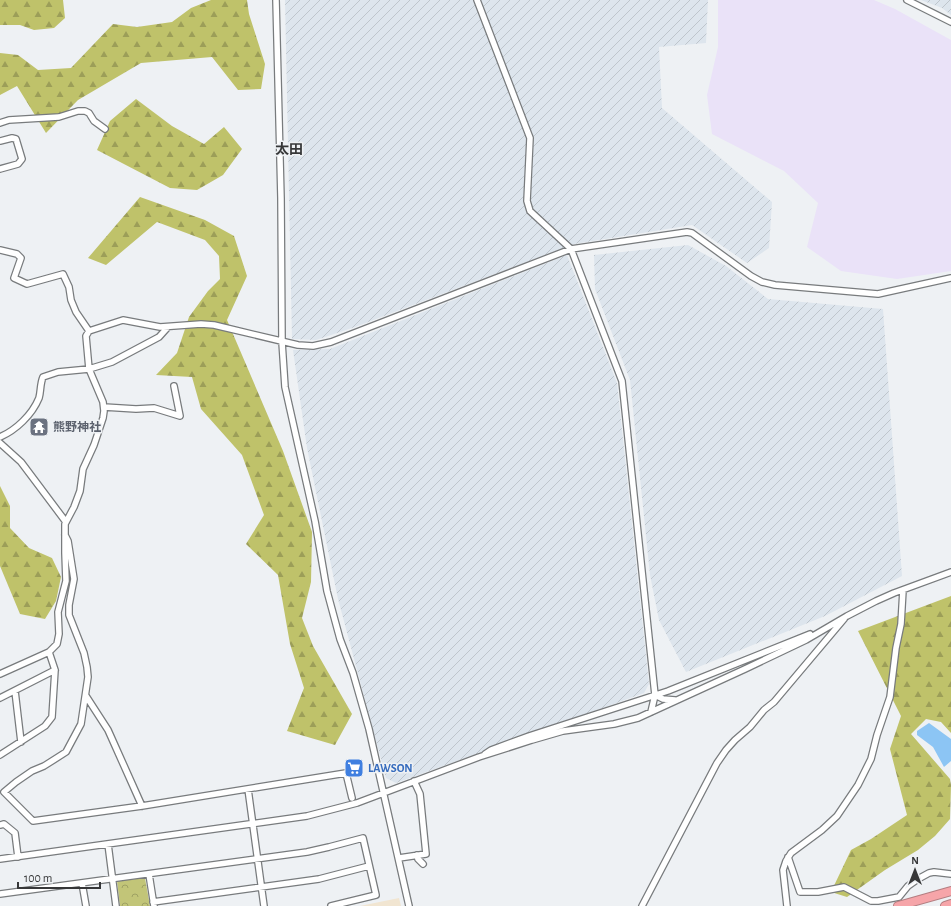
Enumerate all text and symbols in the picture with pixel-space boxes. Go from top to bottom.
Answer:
district label: 太田 [275,142,303,157]
temple icon: 熊野神社 [28,416,50,438]
place label: 熊野神社 [53,420,101,433]
supermarket icon: LAWSON [343,757,365,779]
place label: LAWSON [368,762,413,774]
north arrow [895,850,935,890]
text: N [911,855,919,866]
scale bar [18,864,100,890]
text: 100 m [24,872,52,884]

